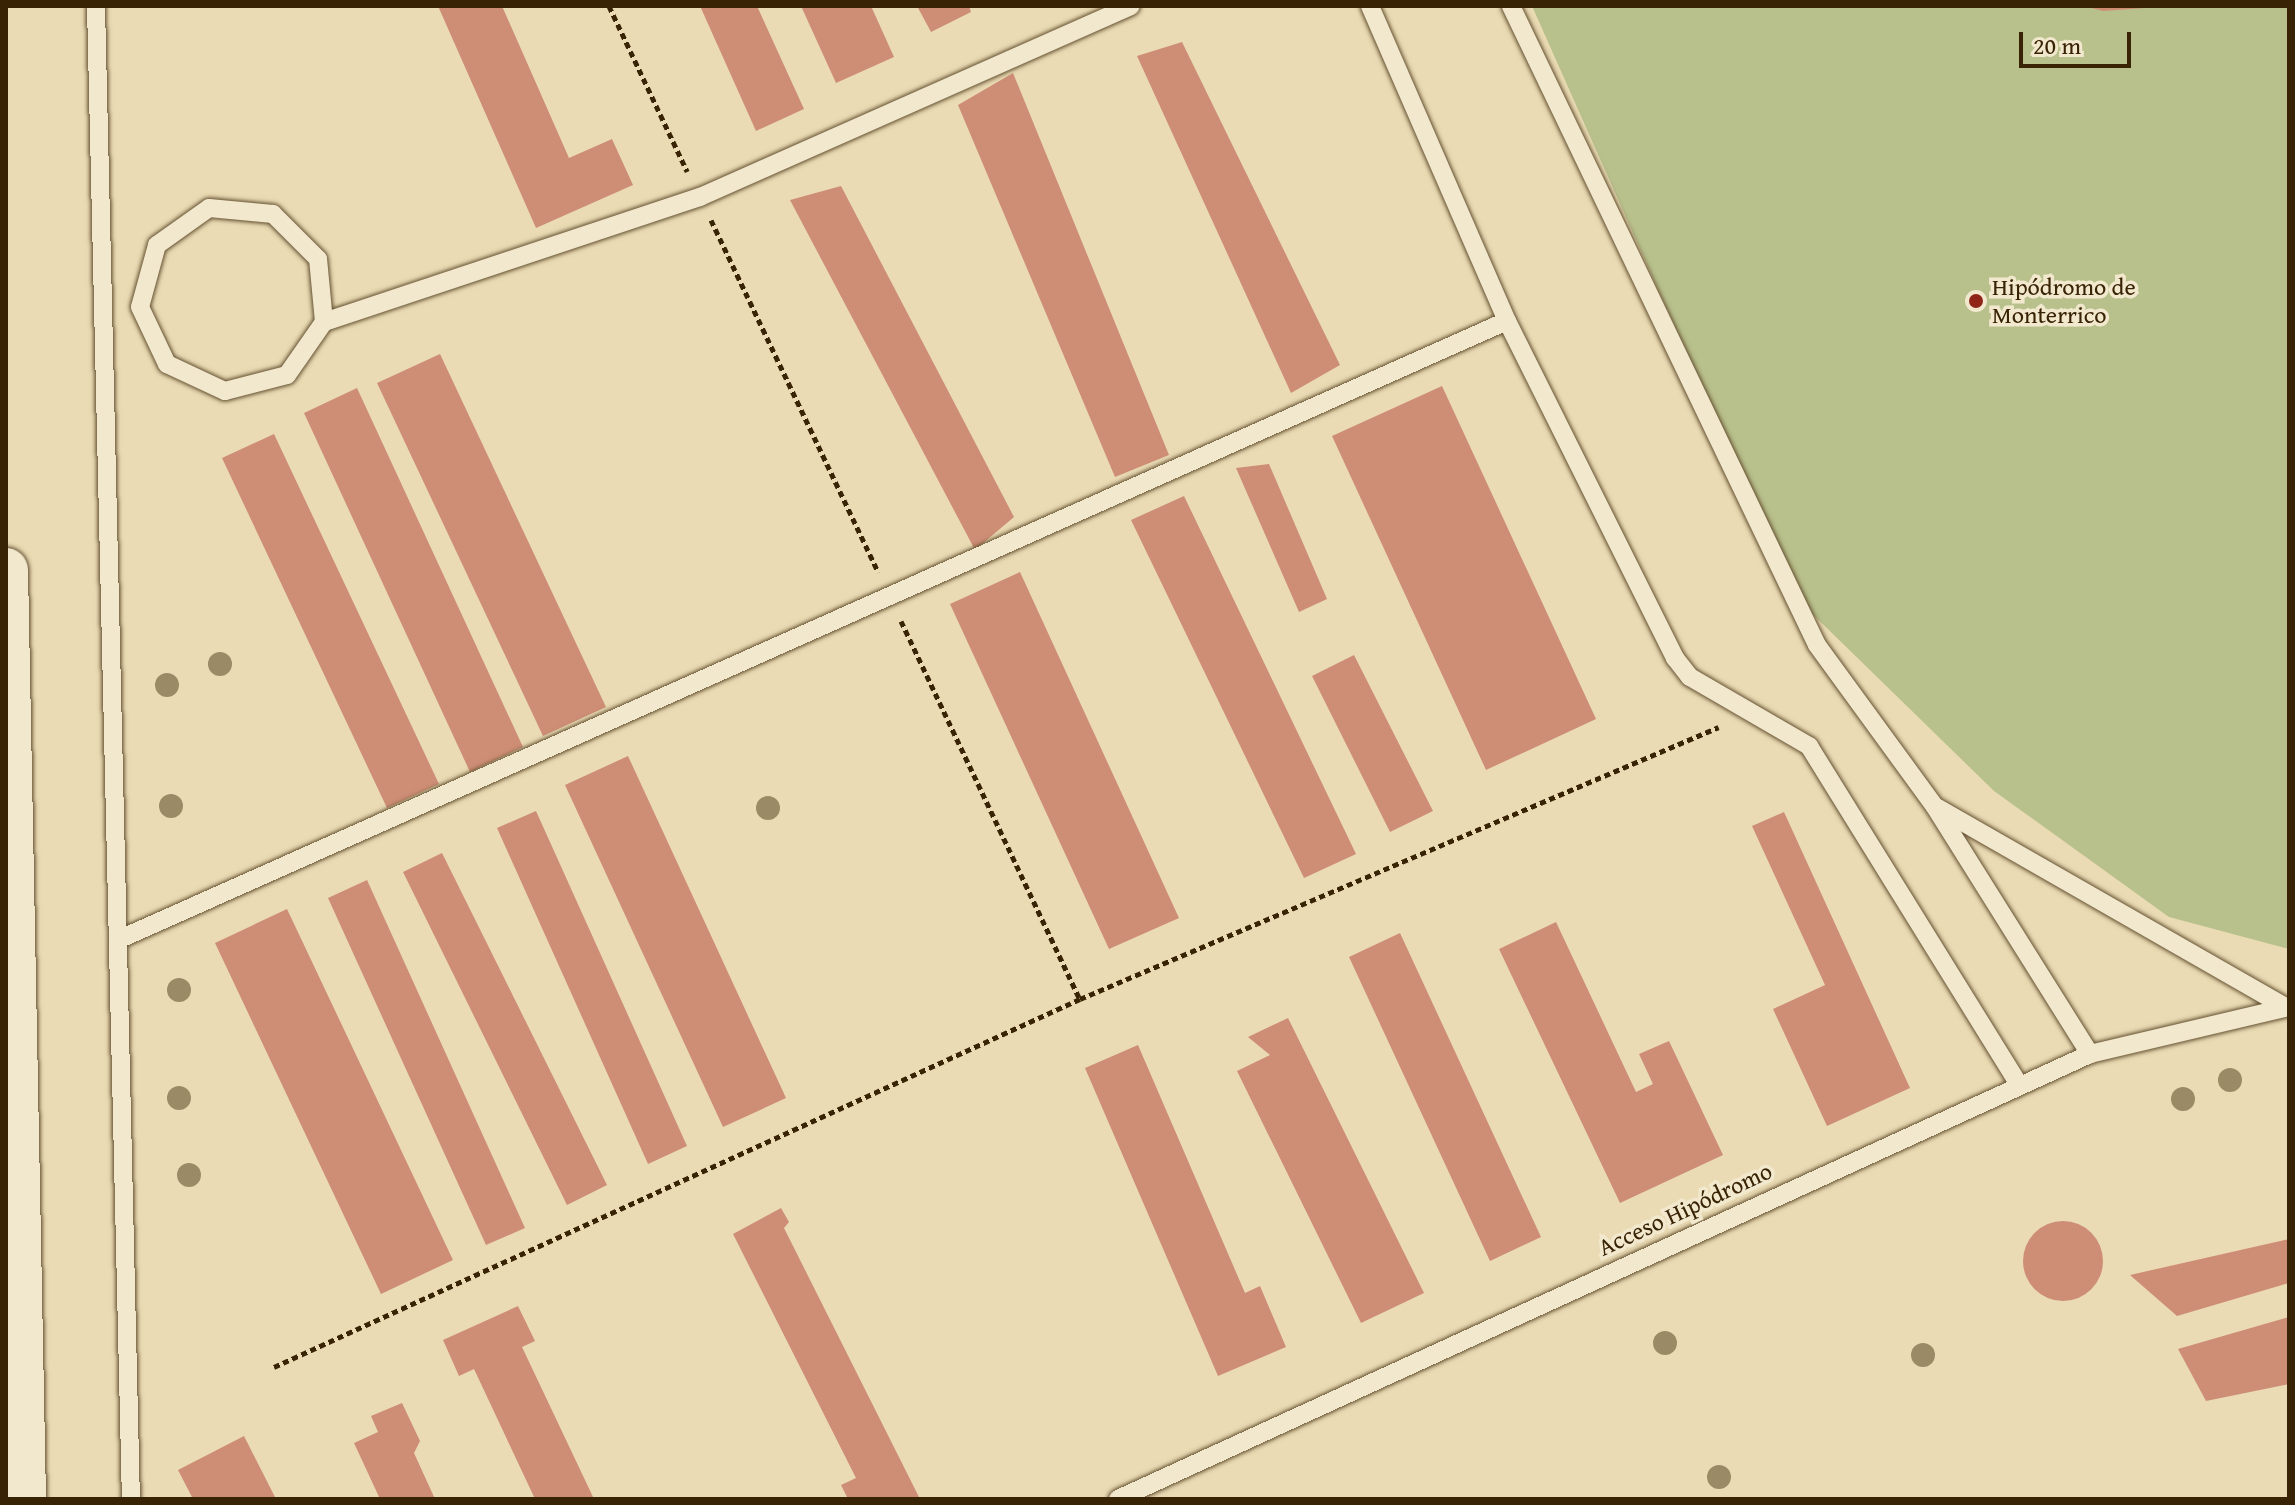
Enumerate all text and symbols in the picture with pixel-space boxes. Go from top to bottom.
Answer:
scale bar [2023,16,2135,66]
text: 20 m [2033,28,2081,63]
place label: Hipódromo de Monterrico [1992,273,2136,329]
marker: Hipódromo de Monterrico [1967,292,1985,310]
street label: Acceso Hipódromo [1594,1156,1776,1262]

